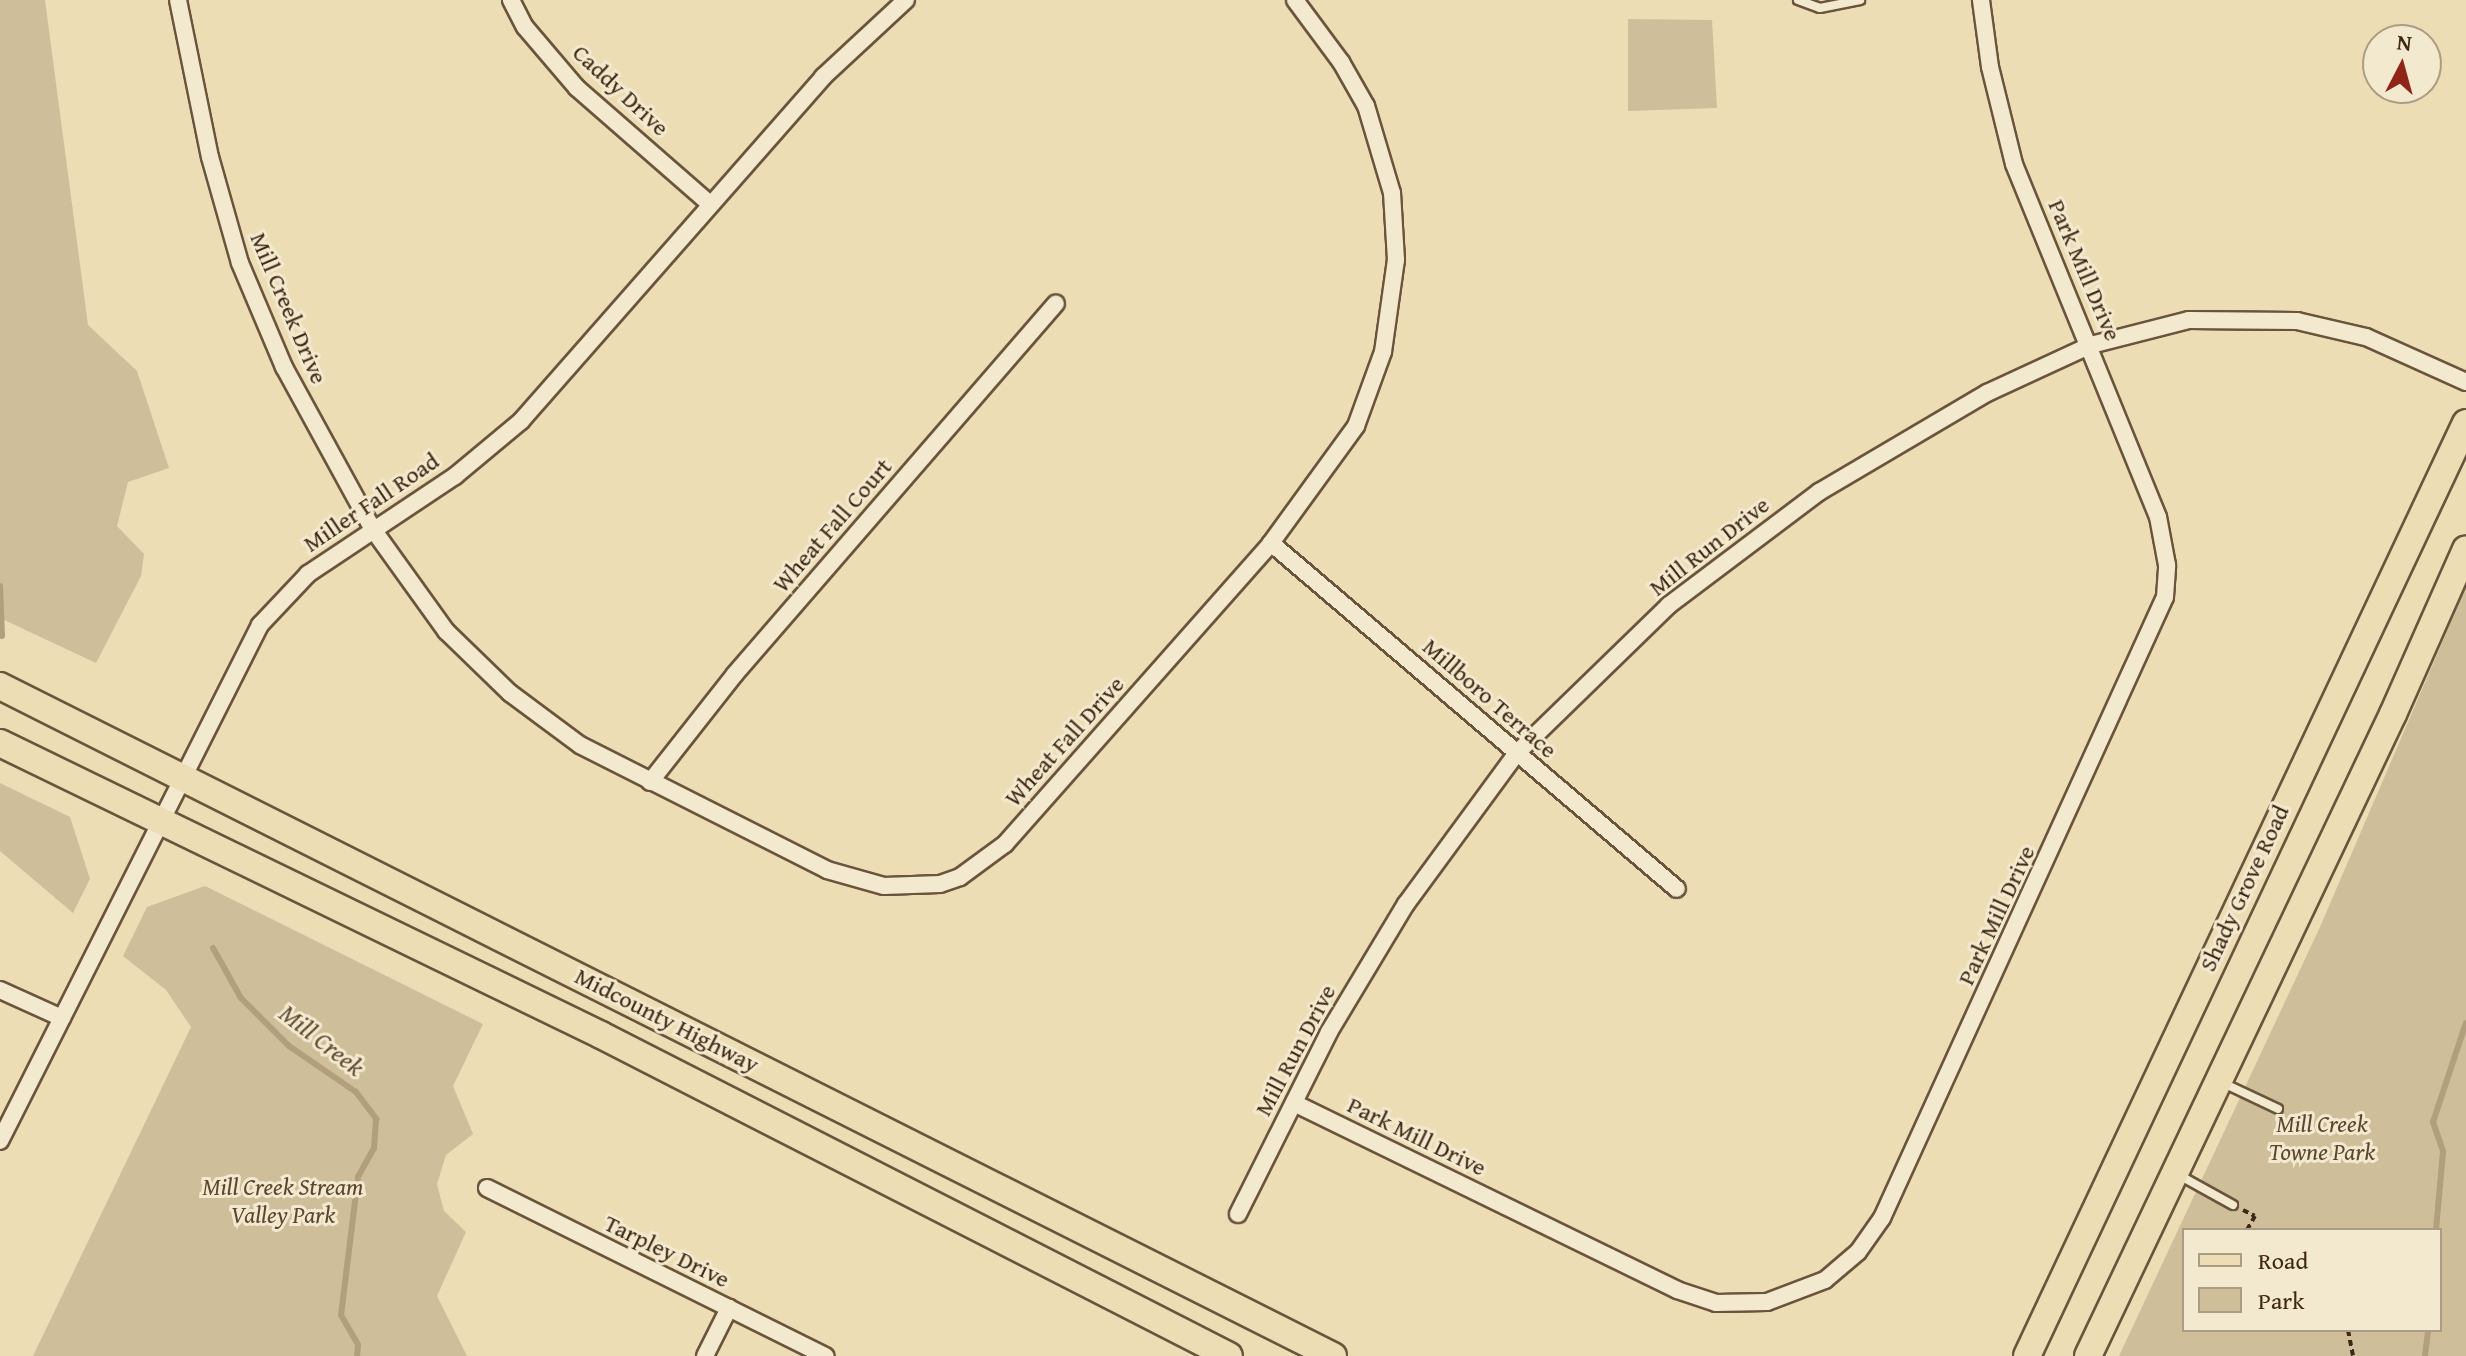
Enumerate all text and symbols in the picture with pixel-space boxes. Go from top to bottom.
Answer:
north arrow [2362,24,2442,104]
text: N [2395,25,2413,59]
street label: Caddy Drive [567,38,675,142]
street label: Park Mill Drive [2042,195,2128,345]
street label: Mill Creek Drive [244,228,334,388]
street label: Miller Fall Road [298,446,444,558]
street label: Wheat Fall Court [766,452,898,598]
street label: Mill Run Drive [1643,490,1775,602]
street label: Millboro Terrace [1417,632,1563,764]
street label: Wheat Fall Drive [998,670,1130,812]
street label: Shady Grove Road [2193,800,2295,976]
street label: Park Mill Drive [1951,841,2041,989]
street label: Midcounty Highway [570,961,764,1079]
street label: Mill Run Drive [1248,979,1342,1121]
water label: Mill Creek [273,997,371,1083]
street label: Park Mill Drive [1343,1090,1491,1182]
park label: Mill Creek Towne Park [2269,1110,2375,1166]
park label: Mill Creek Stream Valley Park [202,1173,364,1229]
street label: Tarpley Drive [600,1208,734,1294]
legend [2182,1228,2442,1332]
text: Road [2258,1243,2308,1278]
text: Park [2258,1283,2304,1318]

